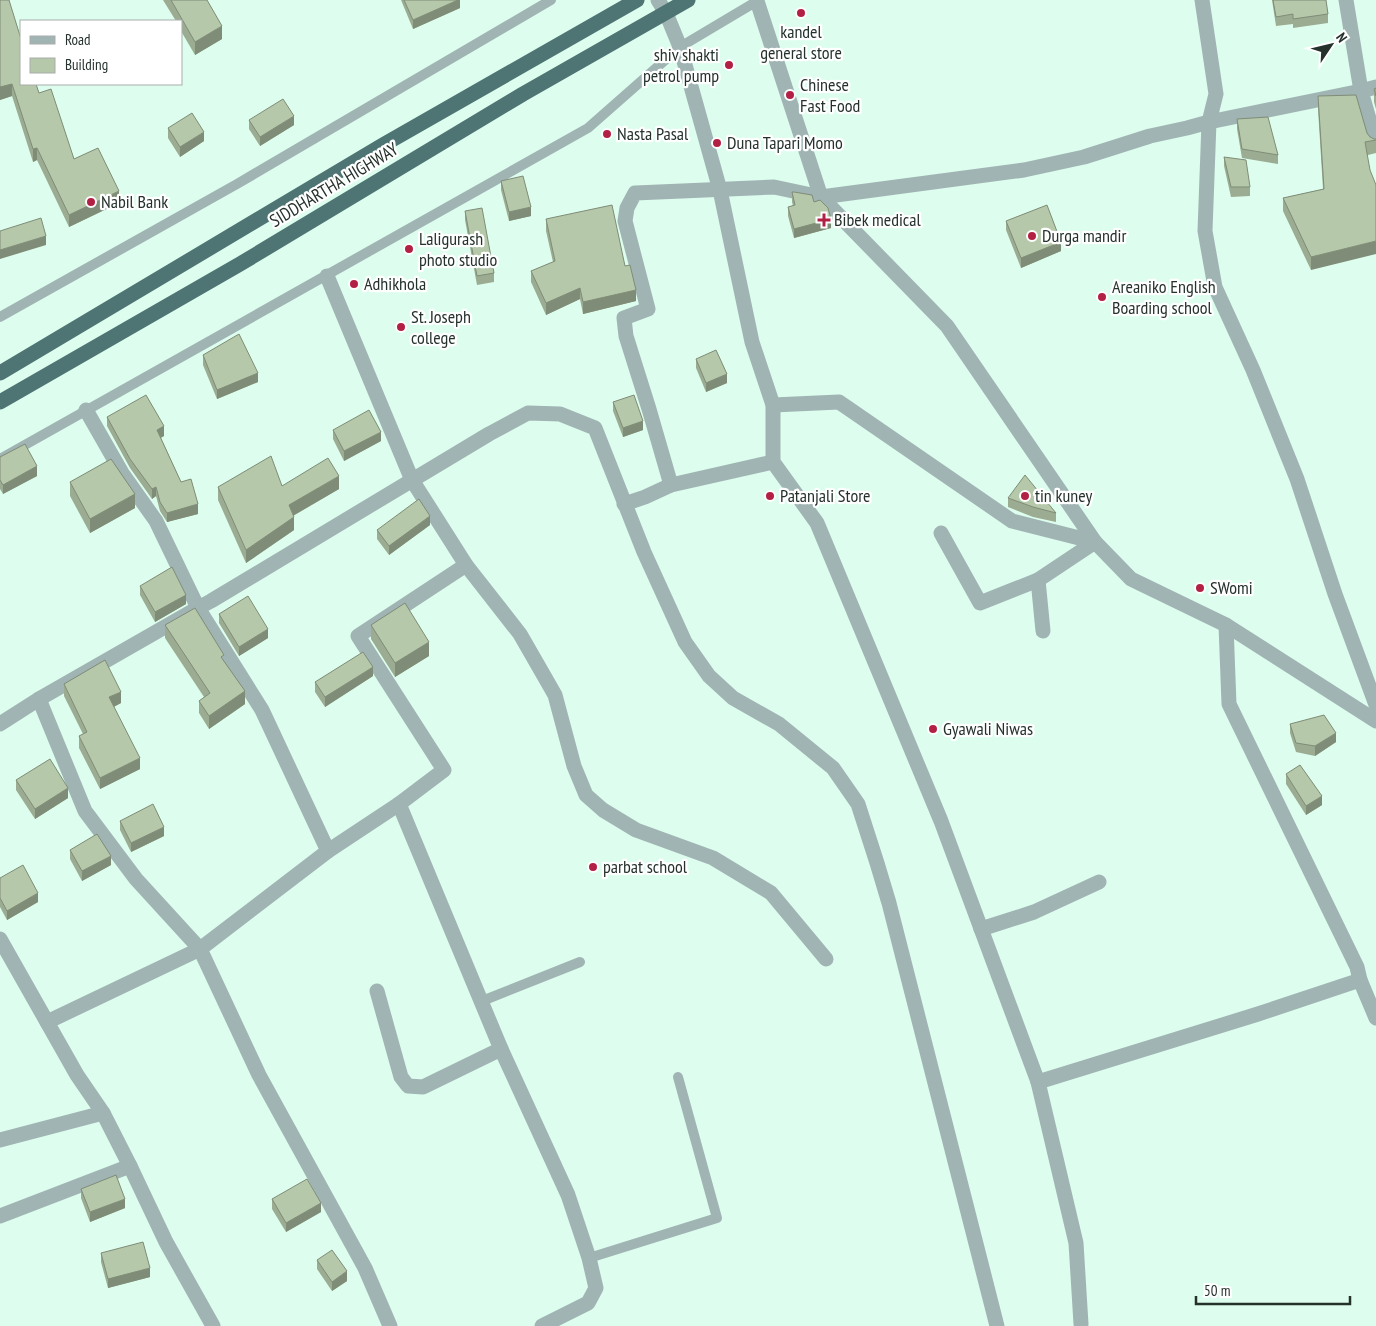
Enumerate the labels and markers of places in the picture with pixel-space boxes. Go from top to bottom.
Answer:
marker: kandel general store [795,7,807,19]
place label: kandel general store [760,20,842,64]
place label: shiv shakti petrol pump [643,43,719,87]
marker: shiv shakti petrol pump [723,59,735,71]
place label: Chinese Fast Food [800,73,860,117]
marker: Chinese Fast Food [784,89,796,101]
place label: Nasta Pasal [617,122,689,145]
marker: Nasta Pasal [601,128,613,140]
place label: Duna Tapari Momo [727,131,843,154]
marker: Duna Tapari Momo [711,137,723,149]
place label: Nabil Bank [101,190,168,213]
marker: Nabil Bank [85,196,97,208]
place label: Bibek medical [834,208,921,231]
marker: Bibek medical [818,214,830,226]
place label: Durga mandir [1042,224,1127,247]
place label: Laligurash photo studio [419,227,497,271]
marker: Durga mandir [1026,230,1038,242]
marker: Laligurash photo studio [403,243,415,255]
place label: Adhikhola [364,272,426,295]
place label: Areaniko English Boarding school [1112,275,1216,319]
marker: Adhikhola [348,278,360,290]
marker: Areaniko English Boarding school [1096,291,1108,303]
place label: St. Joseph college [411,305,471,349]
marker: St. Joseph college [395,321,407,333]
place label: Patanjali Store [780,484,871,507]
place label: tin kuney [1035,484,1092,507]
marker: Patanjali Store [764,490,776,502]
marker: tin kuney [1019,490,1031,502]
place label: SWomi [1210,576,1253,599]
marker: SWomi [1194,582,1206,594]
place label: Gyawali Niwas [943,717,1033,740]
marker: Gyawali Niwas [927,723,939,735]
place label: parbat school [603,855,688,878]
marker: parbat school [587,861,599,873]

